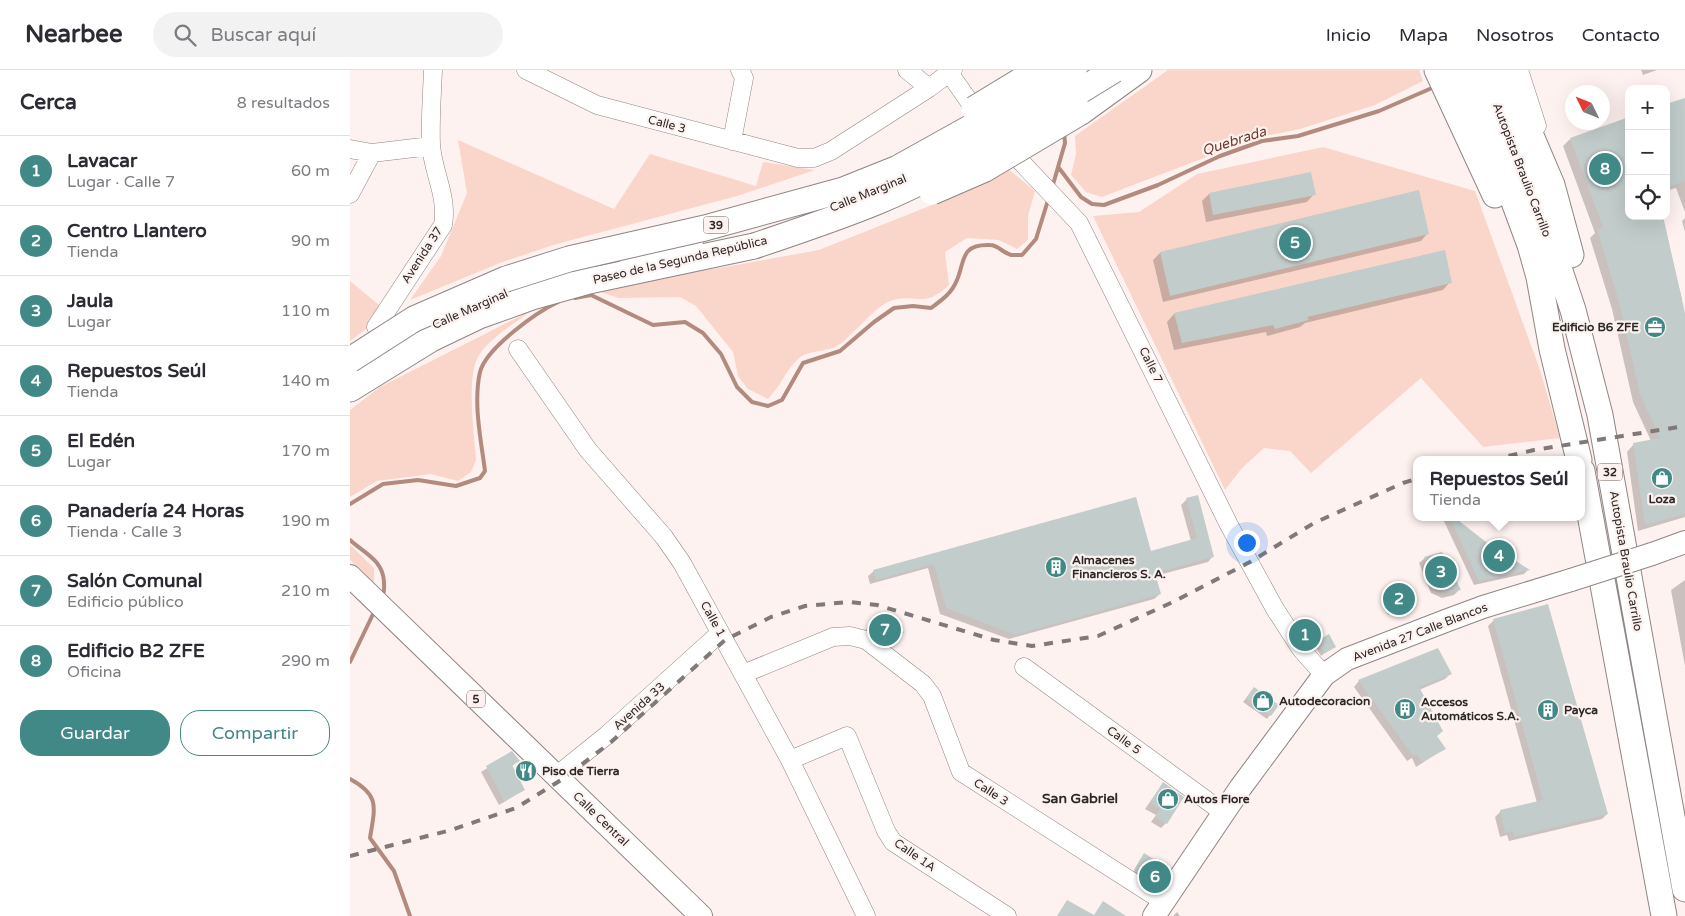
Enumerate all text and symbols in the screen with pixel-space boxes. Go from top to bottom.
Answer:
search box [153,12,503,57]
text: Nearbee [25,20,123,49]
icon: search [171,21,199,49]
text: Buscar aquí [211,24,316,46]
text: Inicio [1326,24,1371,46]
text: Mapa [1399,24,1448,46]
text: Nosotros [1476,24,1554,46]
text: Contacto [1582,24,1660,46]
north arrow [1565,85,1610,130]
map controls [1625,85,1670,220]
button: + [1625,85,1670,130]
text: Cerca [20,90,77,115]
text: 8 resultados [237,93,330,113]
street label: Autopista Braulio Carrillo [1490,101,1554,239]
street label: Calle 3 [647,112,687,136]
water label: Quebrada [1200,122,1269,159]
button: − [1625,130,1670,175]
text: Lavacar [67,150,137,172]
pin: 8 [1589,150,1621,188]
text: 1 [31,161,41,181]
text: 60 m [291,161,330,181]
street label: Calle Marginal [828,171,908,215]
text: Lugar · Calle 7 [67,172,175,192]
button: locate [1625,175,1670,220]
road number: 39 [704,216,728,234]
text: Centro Llantero [67,220,207,242]
street label: Avenida 37 [399,224,445,286]
pin: 5 [1279,224,1311,262]
text: 2 [31,231,41,251]
text: 90 m [291,231,330,251]
street label: Paseo de la Segunda República [591,233,769,287]
text: Tienda [67,242,118,262]
street label: Calle Marginal [430,286,510,332]
text: Jaula [67,290,113,312]
text: 3 [31,301,41,321]
text: 110 m [281,301,330,321]
text: Lugar [67,312,111,332]
office icon: Edificio B6 ZFE [1643,315,1667,339]
place label: Edificio B6 ZFE [1552,320,1639,334]
street label: Calle 7 [1136,345,1166,385]
text: Repuestos Seúl [67,360,206,382]
text: 4 [31,371,41,391]
text: 140 m [281,371,330,391]
text: Tienda [67,382,118,402]
text: El Edén [67,430,135,452]
text: 5 [31,441,41,461]
text: 170 m [281,441,330,461]
text: Lugar [67,452,111,472]
popup [1413,456,1585,521]
road number: 32 [1598,464,1622,481]
shop icon: Loza [1650,466,1674,490]
text: Repuestos Seúl [1429,468,1569,490]
text: Tienda [1429,490,1481,510]
street label: Autopista Braulio Carrillo [1607,490,1645,632]
place label: Loza [1649,492,1676,506]
text: Panadería 24 Horas [67,500,244,522]
text: 6 [31,511,41,531]
text: 190 m [281,511,330,531]
text: Tienda · Calle 3 [67,522,182,542]
your location [1234,530,1260,556]
pin: 4 [1483,537,1515,575]
place label: Almacenes Financieros S. A. [1072,553,1166,581]
pin: 3 [1425,553,1457,591]
building icon: Almacenes Financieros S. A. [1044,555,1068,579]
text: Salón Comunal [67,570,203,592]
pin: 2 [1383,580,1415,618]
text: 7 [31,581,41,601]
text: 210 m [281,581,330,601]
text: Edificio público [67,592,184,612]
street label: Calle 1 [698,599,728,639]
street label: Avenida 27 Calle Blancos [1351,600,1489,664]
pin: 7 [869,611,901,649]
pin: 1 [1289,616,1321,654]
text: Edificio B2 ZFE [67,640,205,662]
text: 8 [31,651,41,671]
text: 290 m [281,651,330,671]
text: Oficina [67,662,121,682]
street label: Avenida 33 [610,679,668,733]
shop icon: Autodecoracion [1251,689,1275,713]
road number: 5 [467,690,485,708]
place label: Autodecoracion [1279,694,1370,708]
place label: Accesos Automáticos S.A. [1421,695,1519,723]
building icon: Accesos Automáticos S.A. [1393,697,1417,721]
building icon: Payca [1536,698,1560,722]
place label: Payca [1564,703,1598,718]
button: Guardar [20,710,170,756]
button: Compartir [180,710,330,756]
street label: Calle 5 [1104,723,1144,757]
restaurant icon: Piso de Tierra [514,759,538,783]
place label: Piso de Tierra [542,764,620,778]
street label: Calle 3 [971,776,1011,808]
shop icon: Autos Flore [1156,787,1180,811]
street label: Calle Central [570,789,632,849]
district label: San Gabriel [1042,790,1118,807]
place label: Autos Flore [1184,792,1250,806]
street label: Calle 1A [892,836,938,874]
pin: 6 [1139,858,1171,896]

